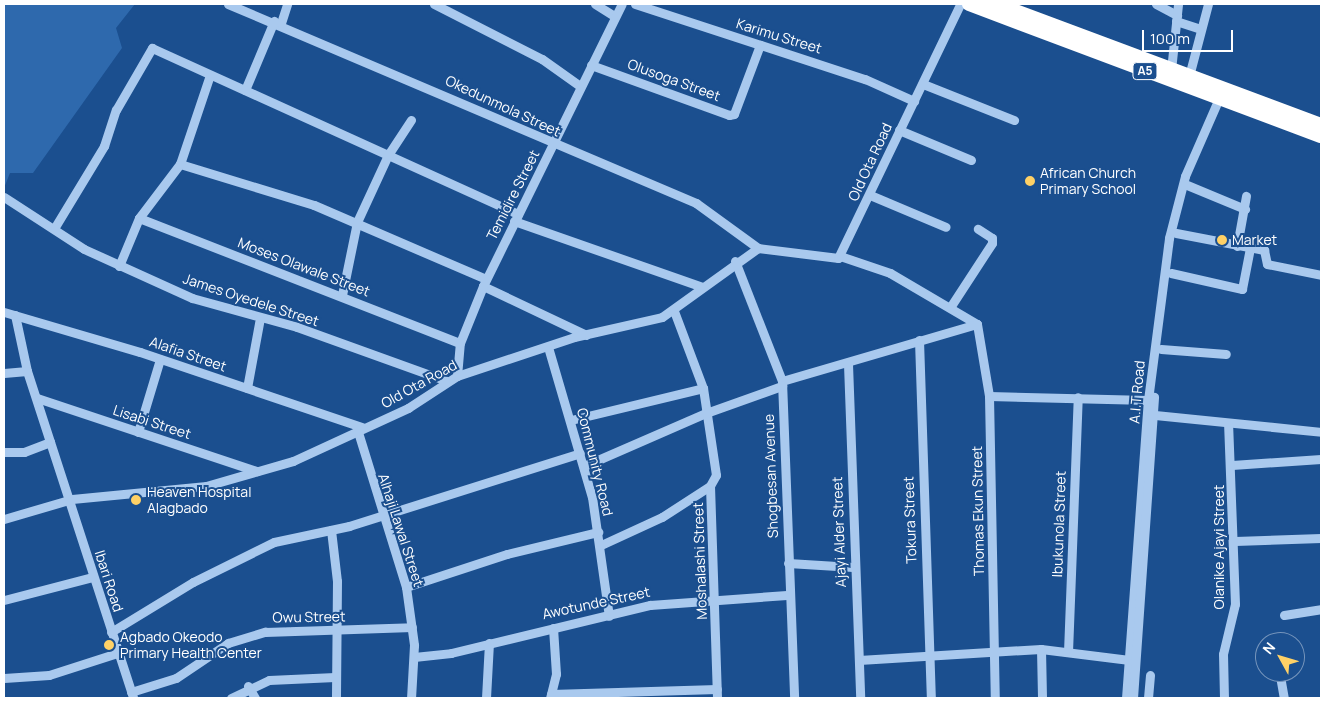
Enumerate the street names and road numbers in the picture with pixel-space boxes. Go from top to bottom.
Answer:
street label: Karimu Street [734,15,824,57]
street label: Olusoga Street [625,55,723,105]
road number: A5 [1131,61,1159,80]
street label: Okedunmola Street [443,72,563,140]
street label: Old Ota Road [845,120,895,204]
street label: Temidire Street [483,147,543,243]
street label: Moses Olawale Street [236,234,372,300]
street label: James Oyedele Street [181,270,321,330]
street label: Alafia Street [147,333,229,375]
street label: Old Ota Road [378,356,460,412]
street label: A.I.T Road [1126,360,1148,424]
street label: Lisabi Street [111,401,193,443]
street label: Community Road [573,406,617,518]
street label: Shogbesan Avenue [760,414,782,538]
street label: Thomas Ekun Street [968,446,988,576]
street label: Ibukunola Street [1049,470,1069,578]
street label: Alhaji Lawal Street [375,471,427,589]
street label: Ajayi Alder Street [829,476,849,588]
street label: Tokura Street [900,476,920,564]
street label: Olanike Ajayi Street [1211,485,1227,609]
street label: Moshalashi Street [690,502,710,620]
street label: Ibari Road [91,548,127,614]
street label: Awotunde Street [541,583,651,623]
street label: Owu Street [272,608,346,626]

